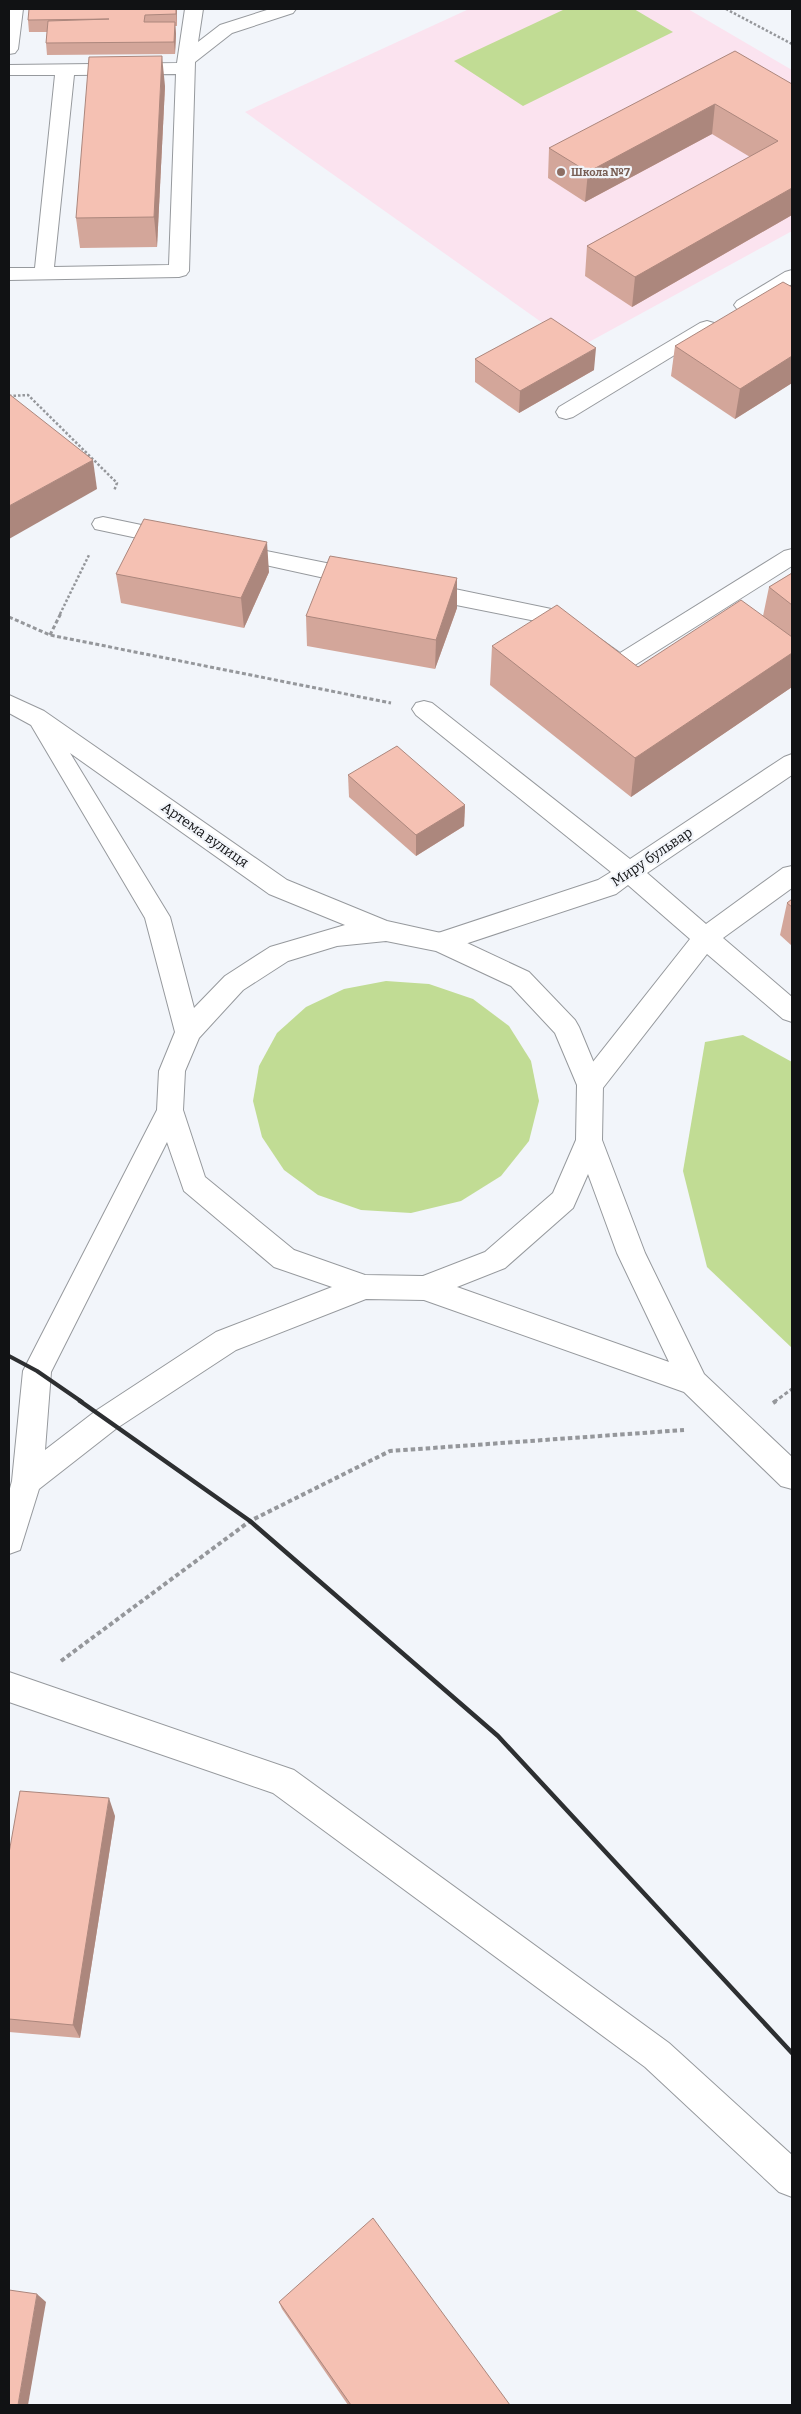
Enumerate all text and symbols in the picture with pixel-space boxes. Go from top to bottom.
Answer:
marker: Школа №7 [555,166,567,178]
place label: Школа №7 [571,166,630,179]
street label: Артема вулиця [158,799,252,871]
street label: Миру бульвар [608,824,696,890]

